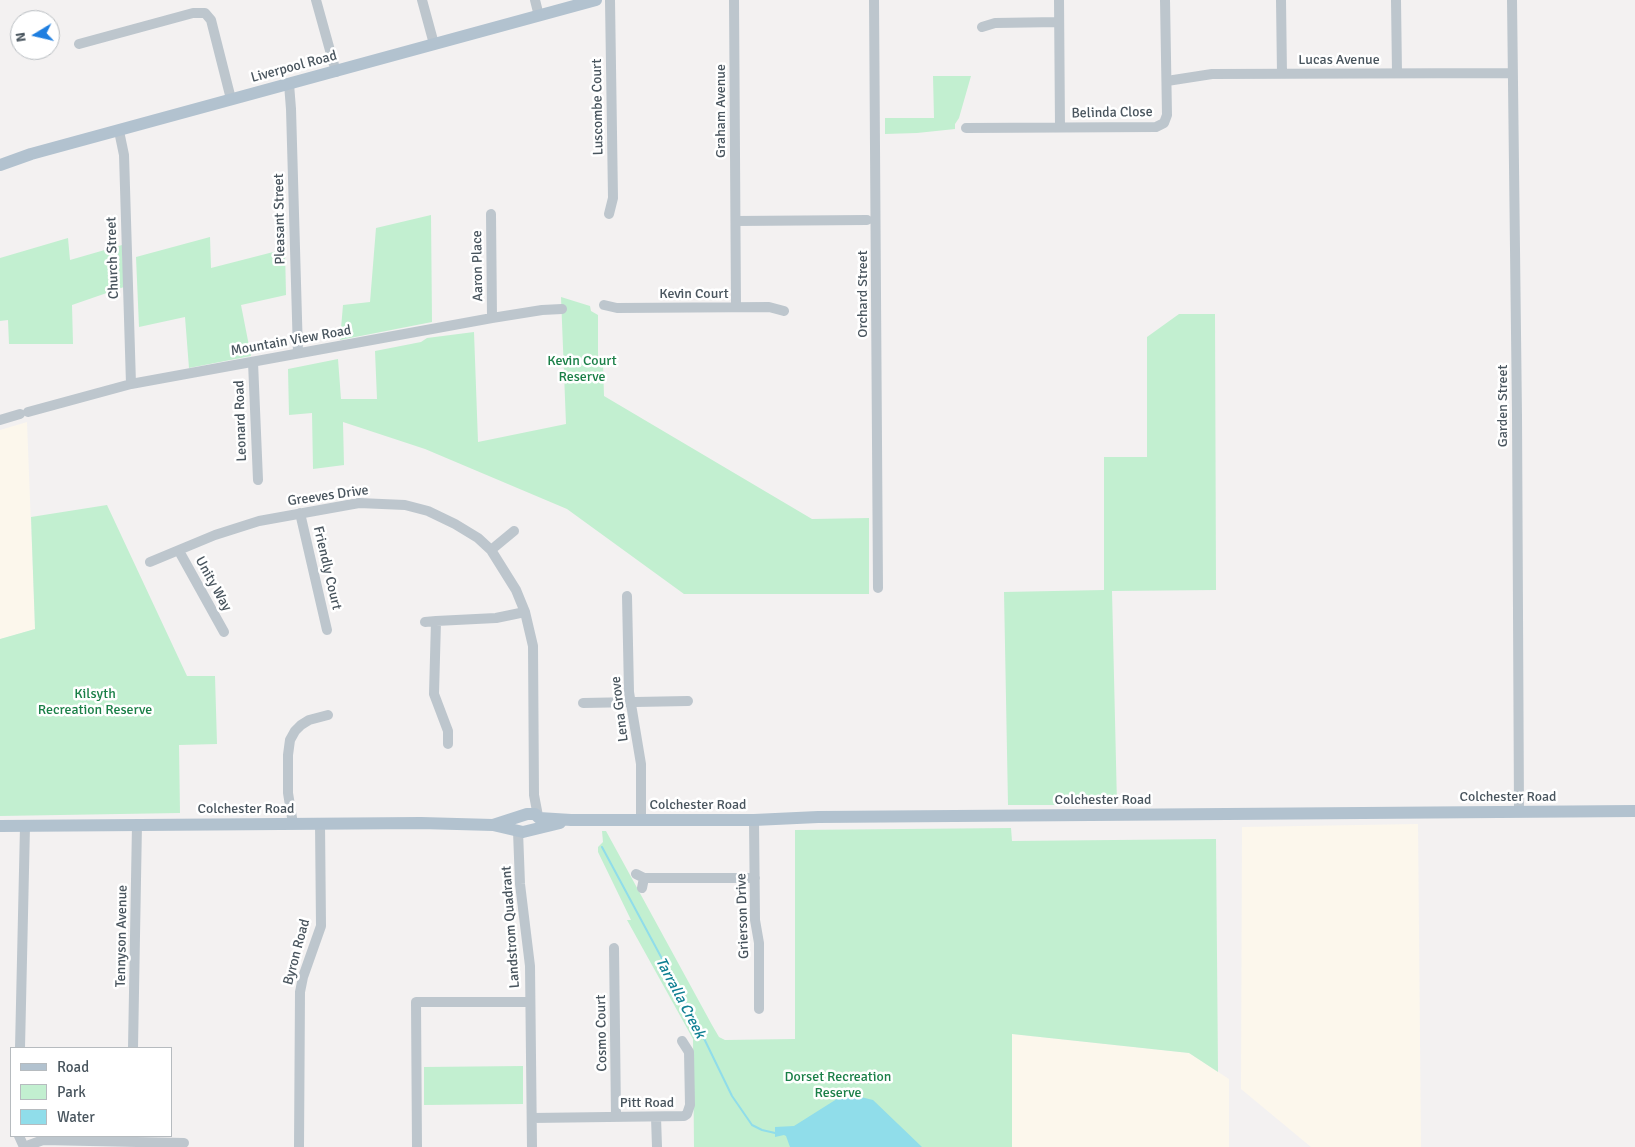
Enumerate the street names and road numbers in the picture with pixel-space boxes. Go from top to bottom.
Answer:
street label: Liverpool Road [249,47,339,87]
street label: Lucas Avenue [1298,52,1380,68]
street label: Luscombe Court [589,58,607,156]
street label: Graham Avenue [713,64,729,158]
street label: Belinda Close [1071,104,1153,122]
street label: Pleasant Street [271,173,289,265]
street label: Church Street [103,217,123,299]
street label: Aaron Place [469,230,487,302]
street label: Orchard Street [855,250,871,338]
street label: Kevin Court [659,286,729,302]
street label: Mountain View Road [229,322,353,360]
street label: Garden Street [1495,365,1511,447]
street label: Leonard Road [231,380,251,462]
street label: Greeves Drive [287,482,369,510]
street label: Friendly Court [309,524,345,612]
street label: Unity Way [191,554,235,614]
street label: Lena Grove [608,675,632,743]
street label: Colchester Road [1460,789,1556,805]
street label: Colchester Road [1055,792,1151,808]
street label: Colchester Road [650,797,746,813]
street label: Colchester Road [198,801,294,817]
street label: Landstrom Quadrant [498,865,524,989]
street label: Grierson Drive [733,873,753,959]
street label: Tennyson Avenue [113,885,131,987]
street label: Byron Road [280,917,314,987]
street label: Cosmo Court [593,994,611,1072]
street label: Pitt Road [620,1095,674,1111]

